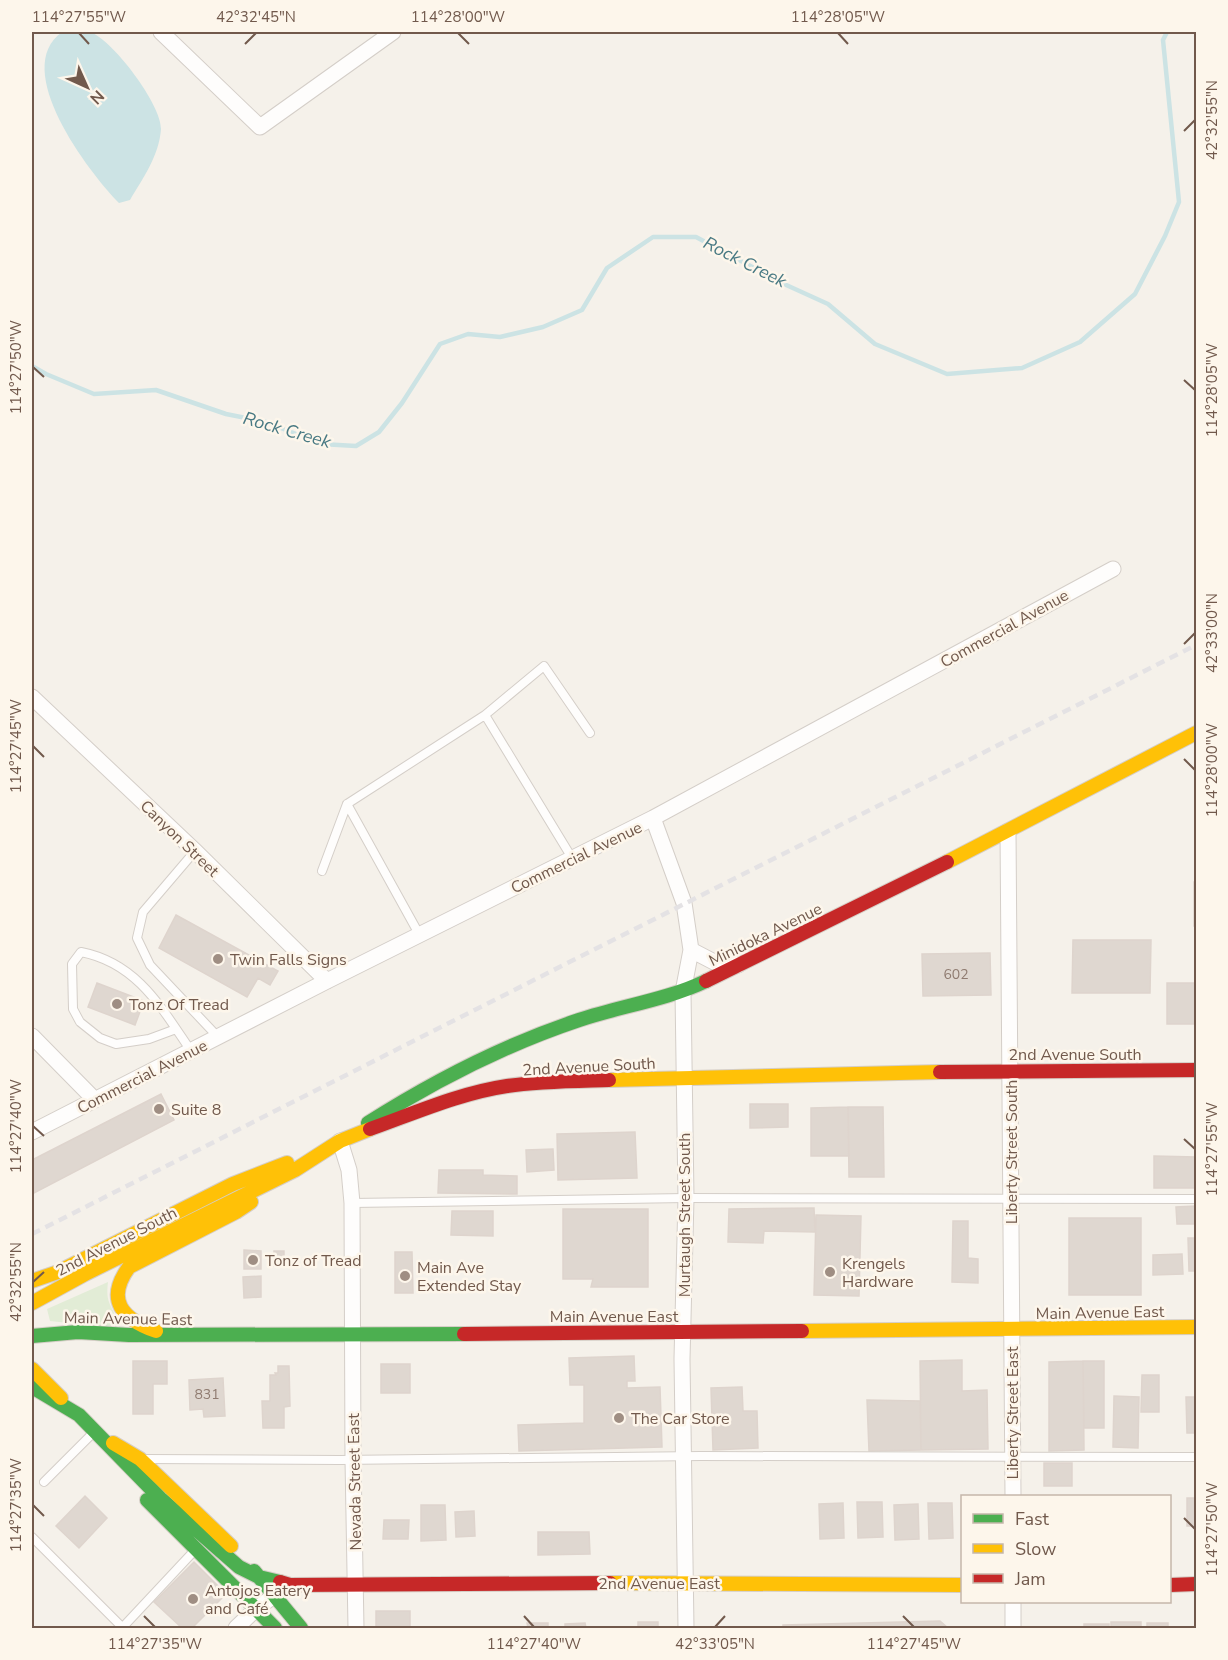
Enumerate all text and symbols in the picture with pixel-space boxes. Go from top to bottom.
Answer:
text: 114°27'55"W [32,7,127,27]
text: 42°32'45"N [216,7,296,27]
text: 114°28'00"W [411,7,506,27]
text: 114°28'05"W [791,7,886,27]
north arrow [57,57,117,117]
text: 42°32'55"N [1202,80,1222,160]
text: N [85,85,109,109]
water label: Rock Creek [699,231,792,294]
text: 114°27'50"W [6,319,26,414]
text: 114°28'05"W [1202,342,1222,437]
water label: Rock Creek [240,406,335,454]
street label: Commercial Avenue [936,584,1073,673]
text: 42°33'00"N [1202,593,1222,673]
text: 114°27'45"W [6,698,26,793]
text: 114°28'00"W [1202,722,1222,817]
street label: Canyon Street [135,795,224,882]
street label: Commercial Avenue [507,817,646,899]
street label: Minidoka Avenue [705,898,826,972]
place label: Twin Falls Signs [230,949,347,971]
marker: Twin Falls Signs [211,952,225,966]
house number: 602 [943,965,969,984]
place label: Tonz Of Tread [129,994,229,1016]
marker: Tonz Of Tread [110,997,124,1011]
street label: Commercial Avenue [74,1035,211,1119]
street label: 2nd Avenue South [1008,1044,1142,1066]
street label: 2nd Avenue South [522,1053,656,1081]
text: 114°27'40"W [6,1078,26,1173]
street label: Liberty Street South [1001,1080,1023,1224]
place label: Suite 8 [171,1099,221,1121]
text: 114°27'55"W [1202,1101,1222,1196]
marker: Suite 8 [152,1102,166,1116]
street label: Murtaugh Street South [674,1133,696,1297]
street label: 2nd Avenue South [52,1202,181,1282]
text: 42°32'55"N [6,1242,26,1322]
place label: Tonz of Tread [265,1250,362,1272]
marker: Tonz of Tread [246,1253,260,1267]
place label: Krengels Hardware [842,1253,914,1293]
place label: Main Ave Extended Stay [417,1257,522,1297]
marker: Krengels Hardware [823,1265,837,1279]
marker: Main Ave Extended Stay [398,1269,412,1283]
street label: Main Avenue East [1036,1301,1165,1325]
street label: Main Avenue East [550,1306,679,1328]
street label: Main Avenue East [64,1307,193,1331]
street label: Liberty Street East [1002,1346,1024,1480]
house number: 831 [194,1385,220,1404]
place label: The Car Store [631,1408,730,1430]
marker: The Car Store [612,1411,626,1425]
street label: Nevada Street East [343,1413,367,1551]
text: 114°27'35"W [6,1457,26,1552]
text: 114°27'50"W [1202,1481,1222,1576]
legend [961,1495,1171,1603]
text: Fast [1015,1507,1050,1531]
text: Slow [1015,1537,1056,1561]
text: Jam [1014,1567,1046,1591]
street label: 2nd Avenue East [598,1573,720,1595]
place label: Antojos Eatery and Café [205,1580,312,1620]
marker: Antojos Eatery and Café [186,1592,200,1606]
text: 114°27'35"W [108,1634,203,1654]
text: 114°27'40"W [487,1634,582,1654]
text: 42°33'05"N [675,1634,755,1654]
text: 114°27'45"W [867,1634,962,1654]

